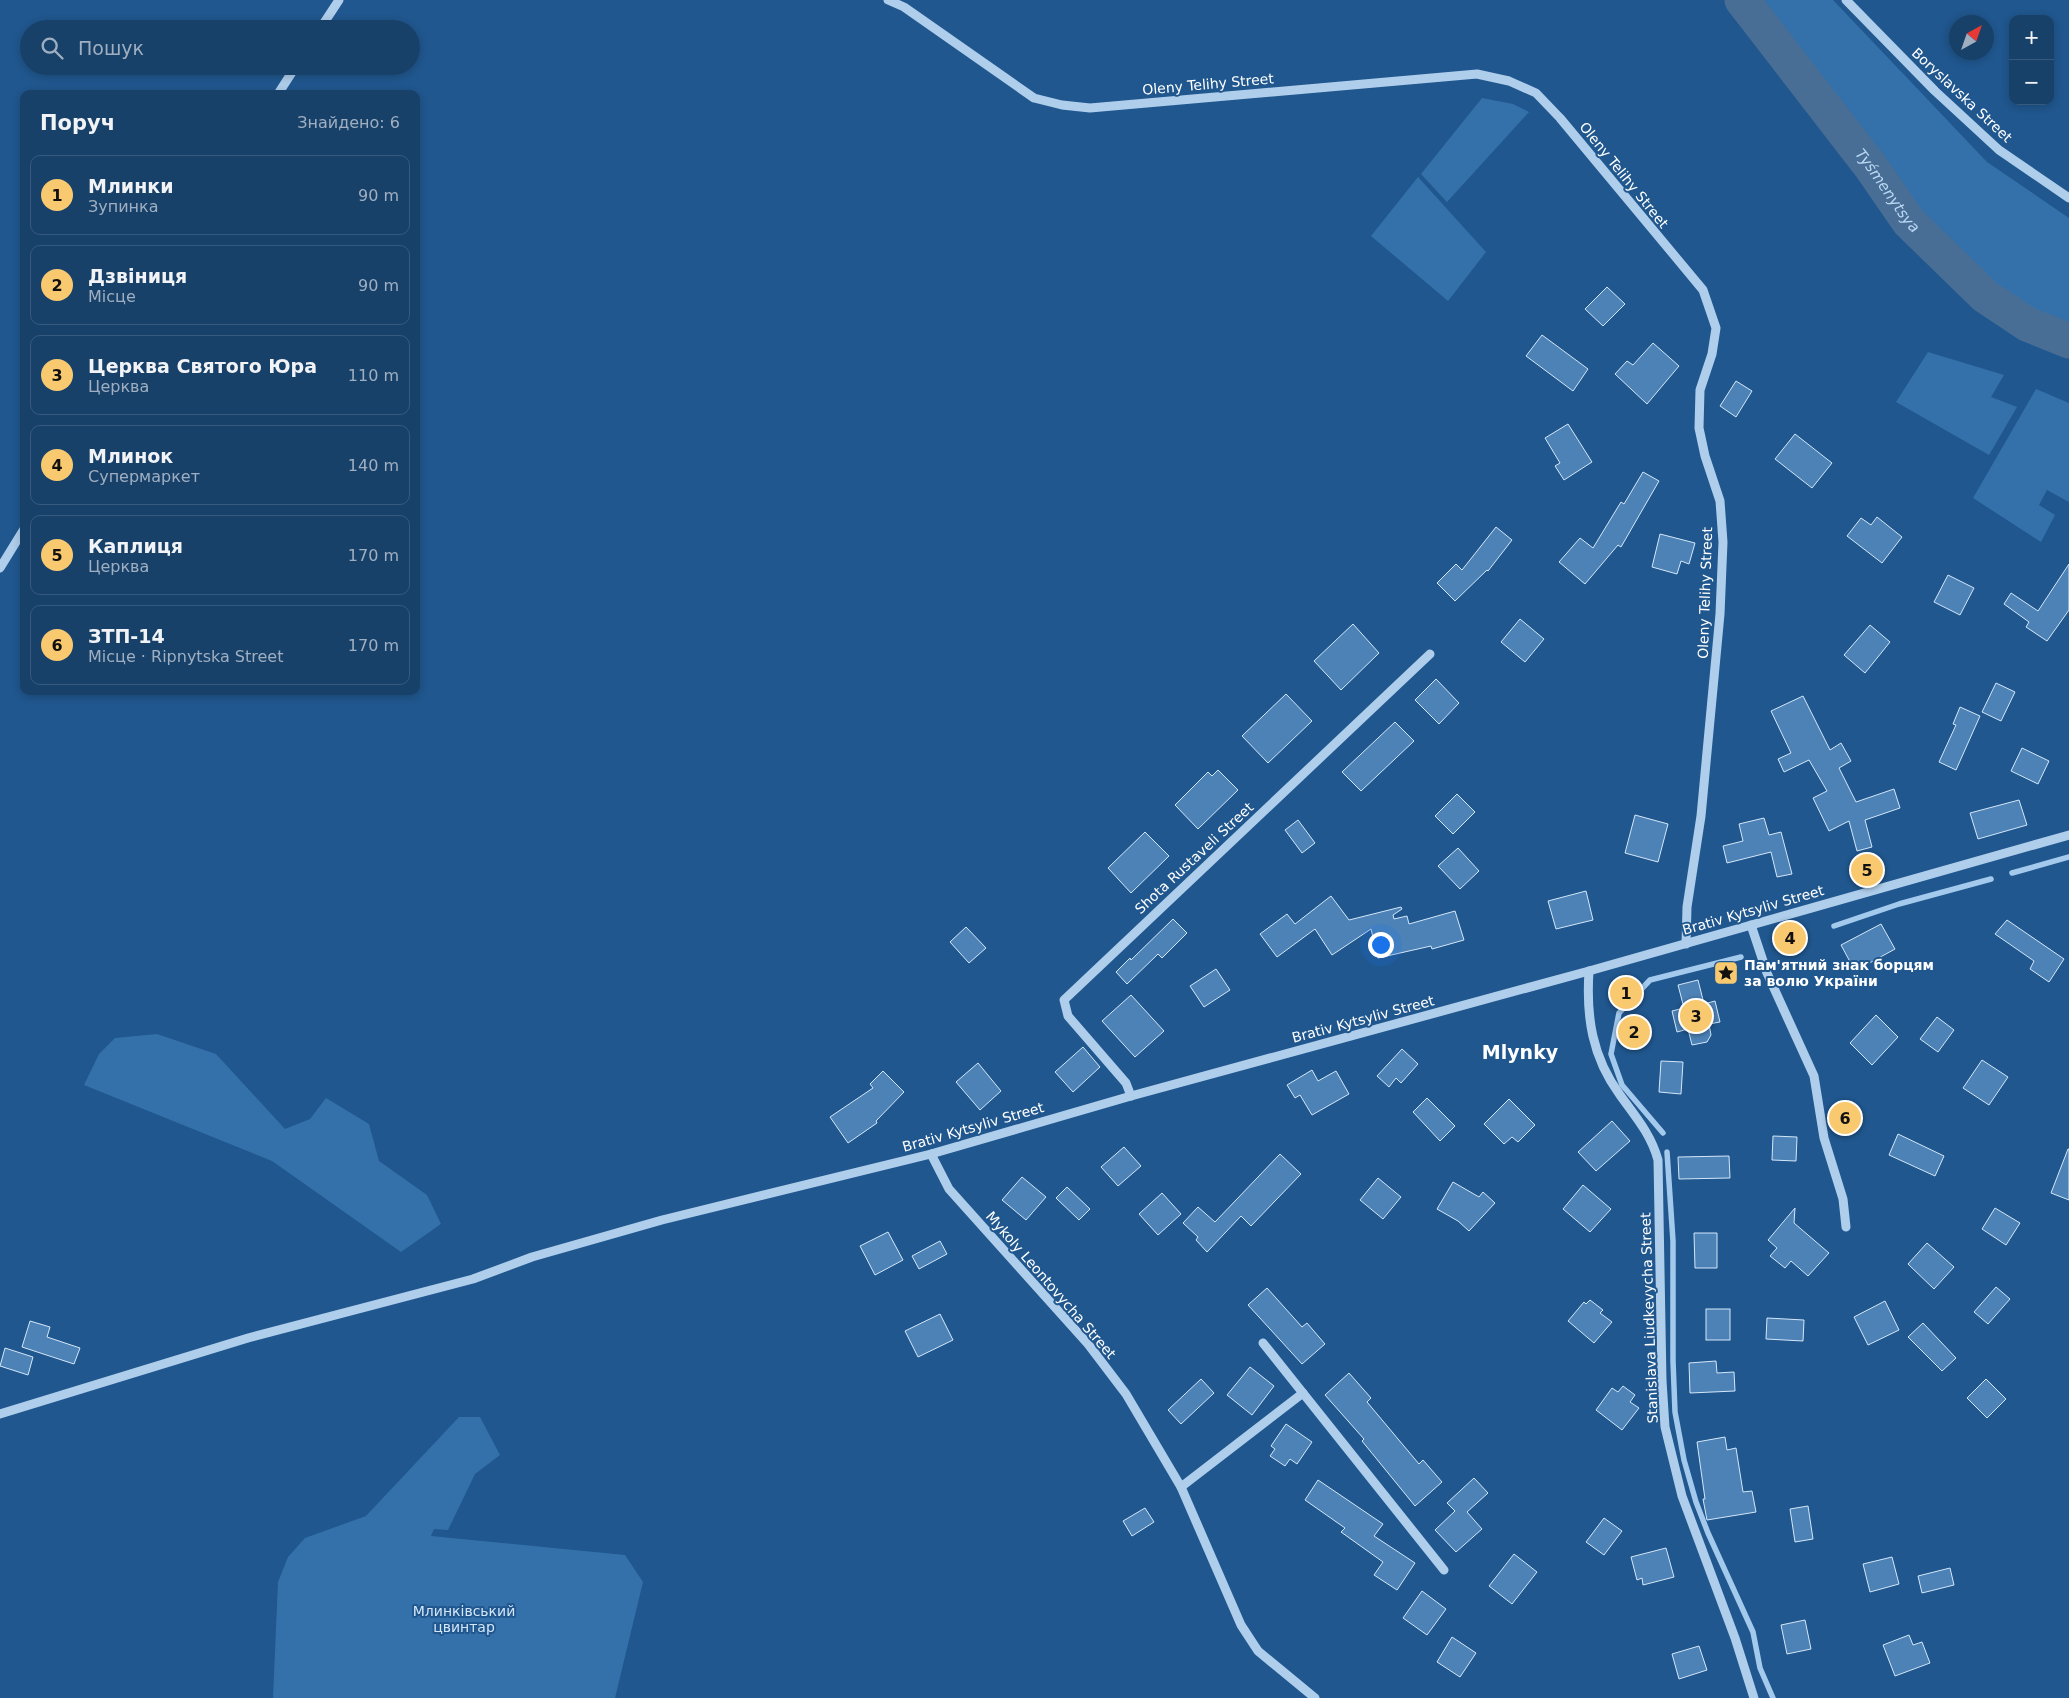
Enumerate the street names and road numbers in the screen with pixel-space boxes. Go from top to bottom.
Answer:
street label: Boryslavska Street [1909,44,2016,146]
street label: Oleny Telihy Street [1142,70,1275,98]
street label: Oleny Telihy Street [1576,119,1672,232]
street label: Oleny Telihy Street [1695,526,1715,659]
street label: Shota Rustaveli Street [1132,799,1257,917]
street label: Brativ Kytsyliv Street [1680,882,1826,938]
street label: Brativ Kytsyliv Street [1290,992,1436,1046]
street label: Brativ Kytsyliv Street [900,1099,1046,1155]
street label: Mykoly Leontovycha Street [983,1208,1120,1362]
street label: Stanislava Liudkevycha Street [1637,1212,1661,1424]

